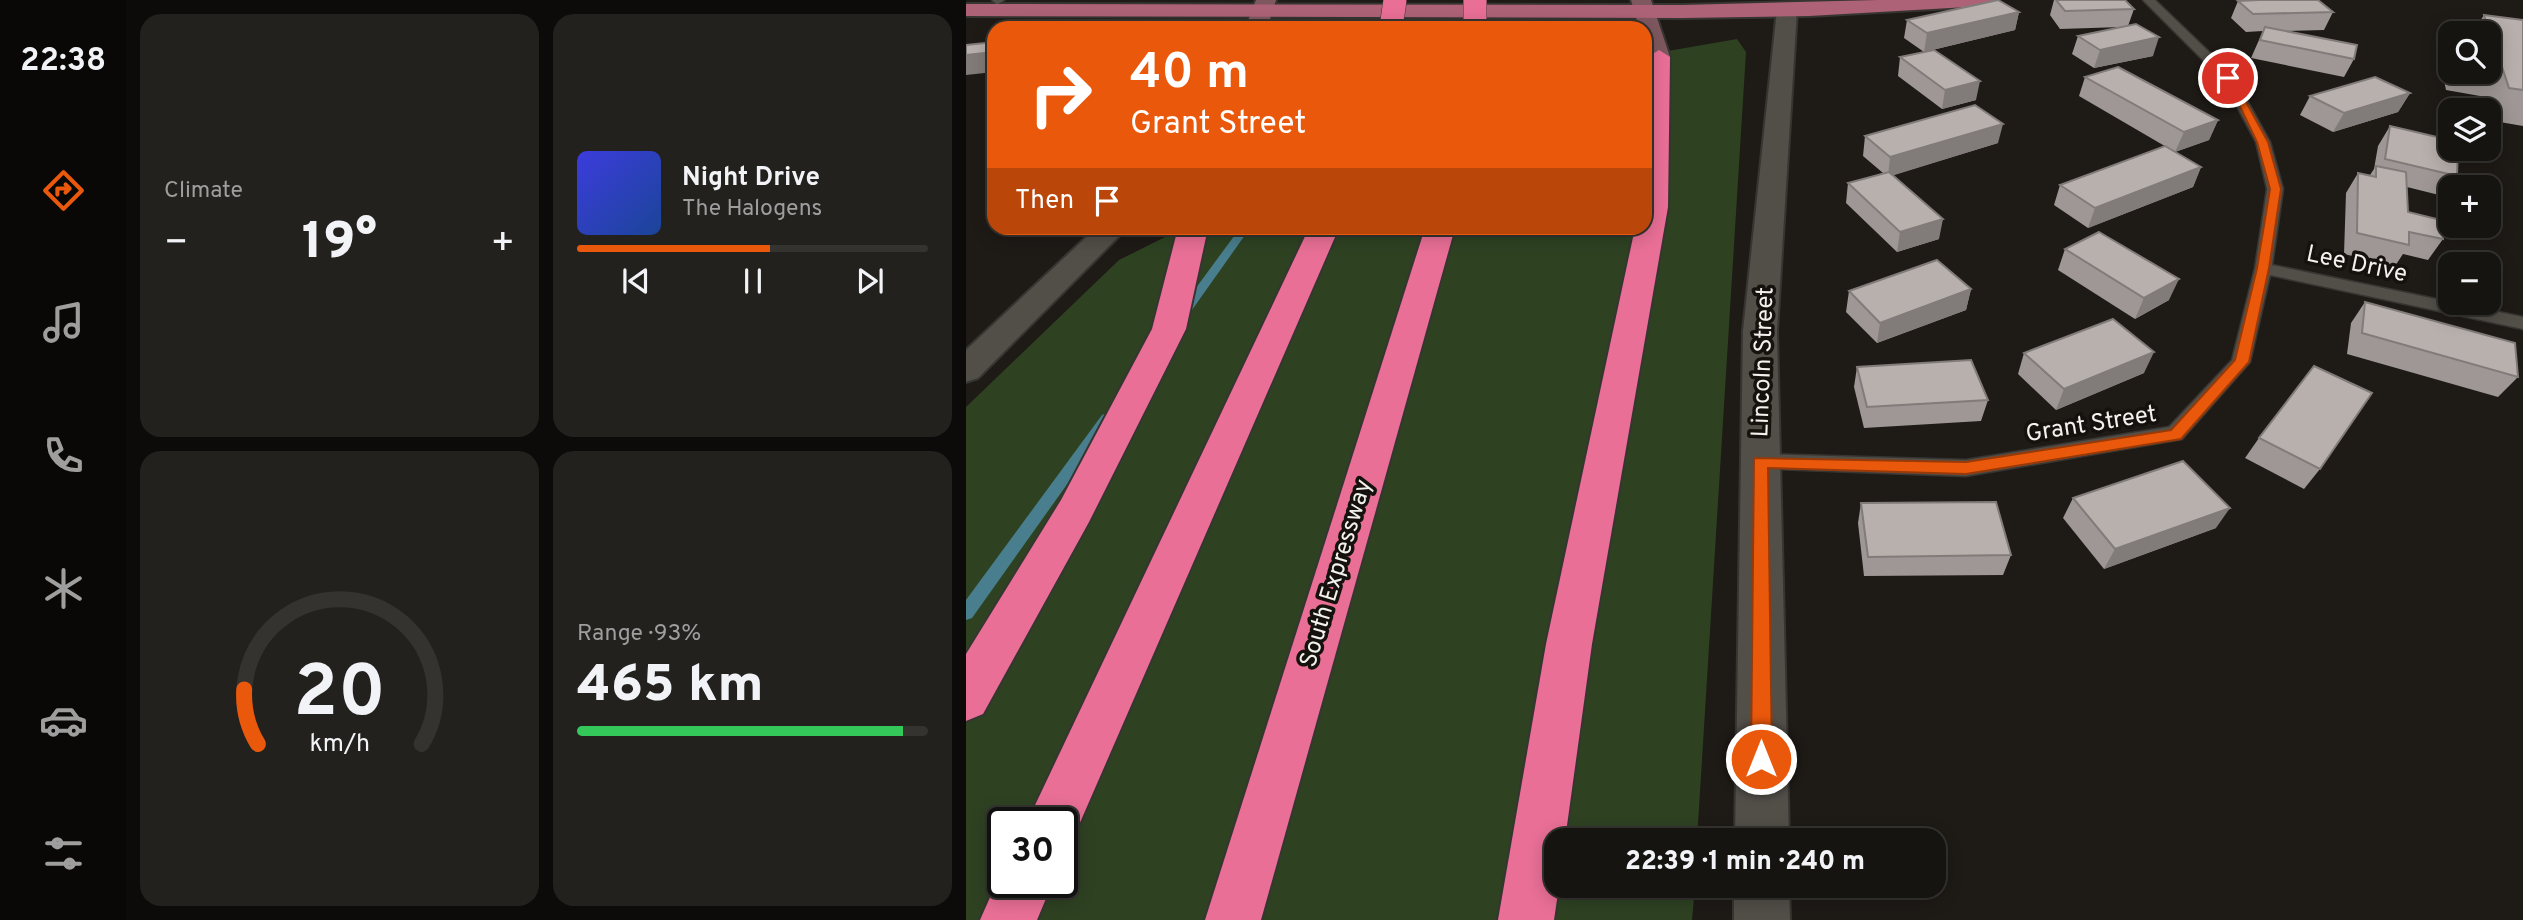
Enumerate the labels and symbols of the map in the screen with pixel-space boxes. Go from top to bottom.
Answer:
pin [2198,48,2258,108]
street label: Lee Drive [2303,240,2410,290]
street label: Lincoln Street [1746,286,1782,438]
street label: Grant Street [2024,400,2159,450]
street label: South Expressway [1294,476,1380,671]
position arrow [1724,722,1798,796]
speed limit sign: 30 [987,807,1078,898]

